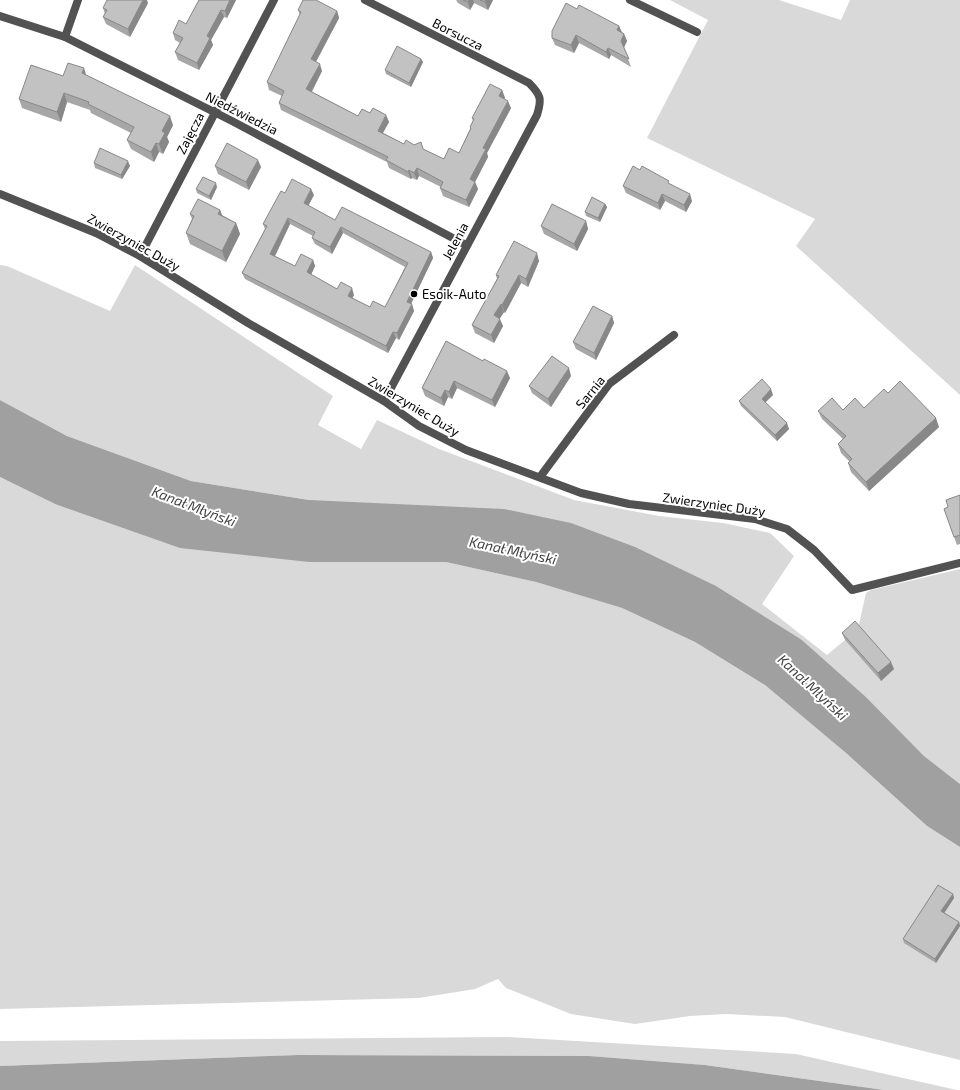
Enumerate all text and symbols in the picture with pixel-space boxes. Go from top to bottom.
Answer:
street label: Borsucza [430,14,486,54]
street label: Niedźwiedzia [203,88,281,138]
street label: Zajęcza [173,109,207,157]
street label: Zwierzyniec Duży [85,210,183,274]
street label: Jelenia [439,220,471,262]
place label: Esoik-Auto [422,286,486,302]
marker: Esoik-Auto [409,289,419,299]
street label: Zwierzyniec Duży [366,372,463,440]
street label: Sarnia [572,372,608,412]
water label: Kanał Młyński [150,482,239,530]
street label: Zwierzyniec Duży [662,489,766,519]
water label: Kanał Młyński [468,532,559,568]
water label: Kanał Młyński [775,651,852,724]

